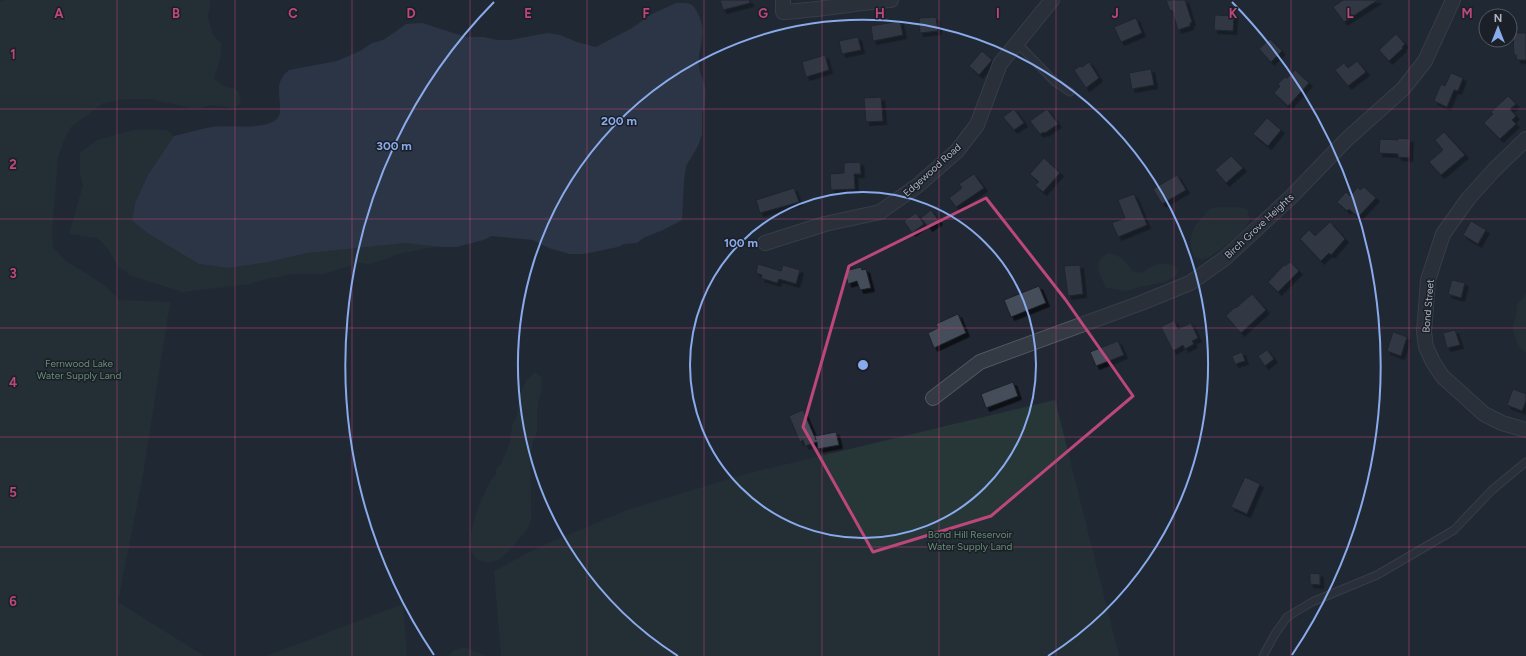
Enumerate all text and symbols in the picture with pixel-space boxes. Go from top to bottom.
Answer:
text: A [54,6,64,21]
text: B [172,6,180,21]
text: C [288,6,298,21]
text: D [406,6,416,21]
text: E [524,6,532,21]
text: F [642,6,650,21]
text: G [758,6,768,21]
text: H [875,6,885,21]
text: I [996,6,1000,21]
text: J [1111,6,1119,21]
text: K [1229,6,1238,21]
text: L [1347,6,1354,21]
text: M [1461,6,1473,21]
north arrow [1478,8,1518,48]
text: N [1494,12,1502,25]
text: 1 [10,47,16,62]
text: 200 m [601,114,637,128]
text: 300 m [376,139,412,153]
street label: Edgewood Road [900,140,964,199]
text: 2 [9,157,17,172]
street label: Birch Grove Heights [1222,190,1297,261]
text: 100 m [724,236,758,250]
text: 3 [9,266,17,281]
street label: Bond Street [1419,278,1437,333]
park label: Fernwood Lake Water Supply Land [37,357,121,382]
centre of rings [856,358,870,372]
text: 4 [9,375,17,390]
text: 5 [9,485,17,500]
park label: Bond Hill Reservoir Water Supply Land [928,528,1013,553]
text: 6 [9,594,17,609]

